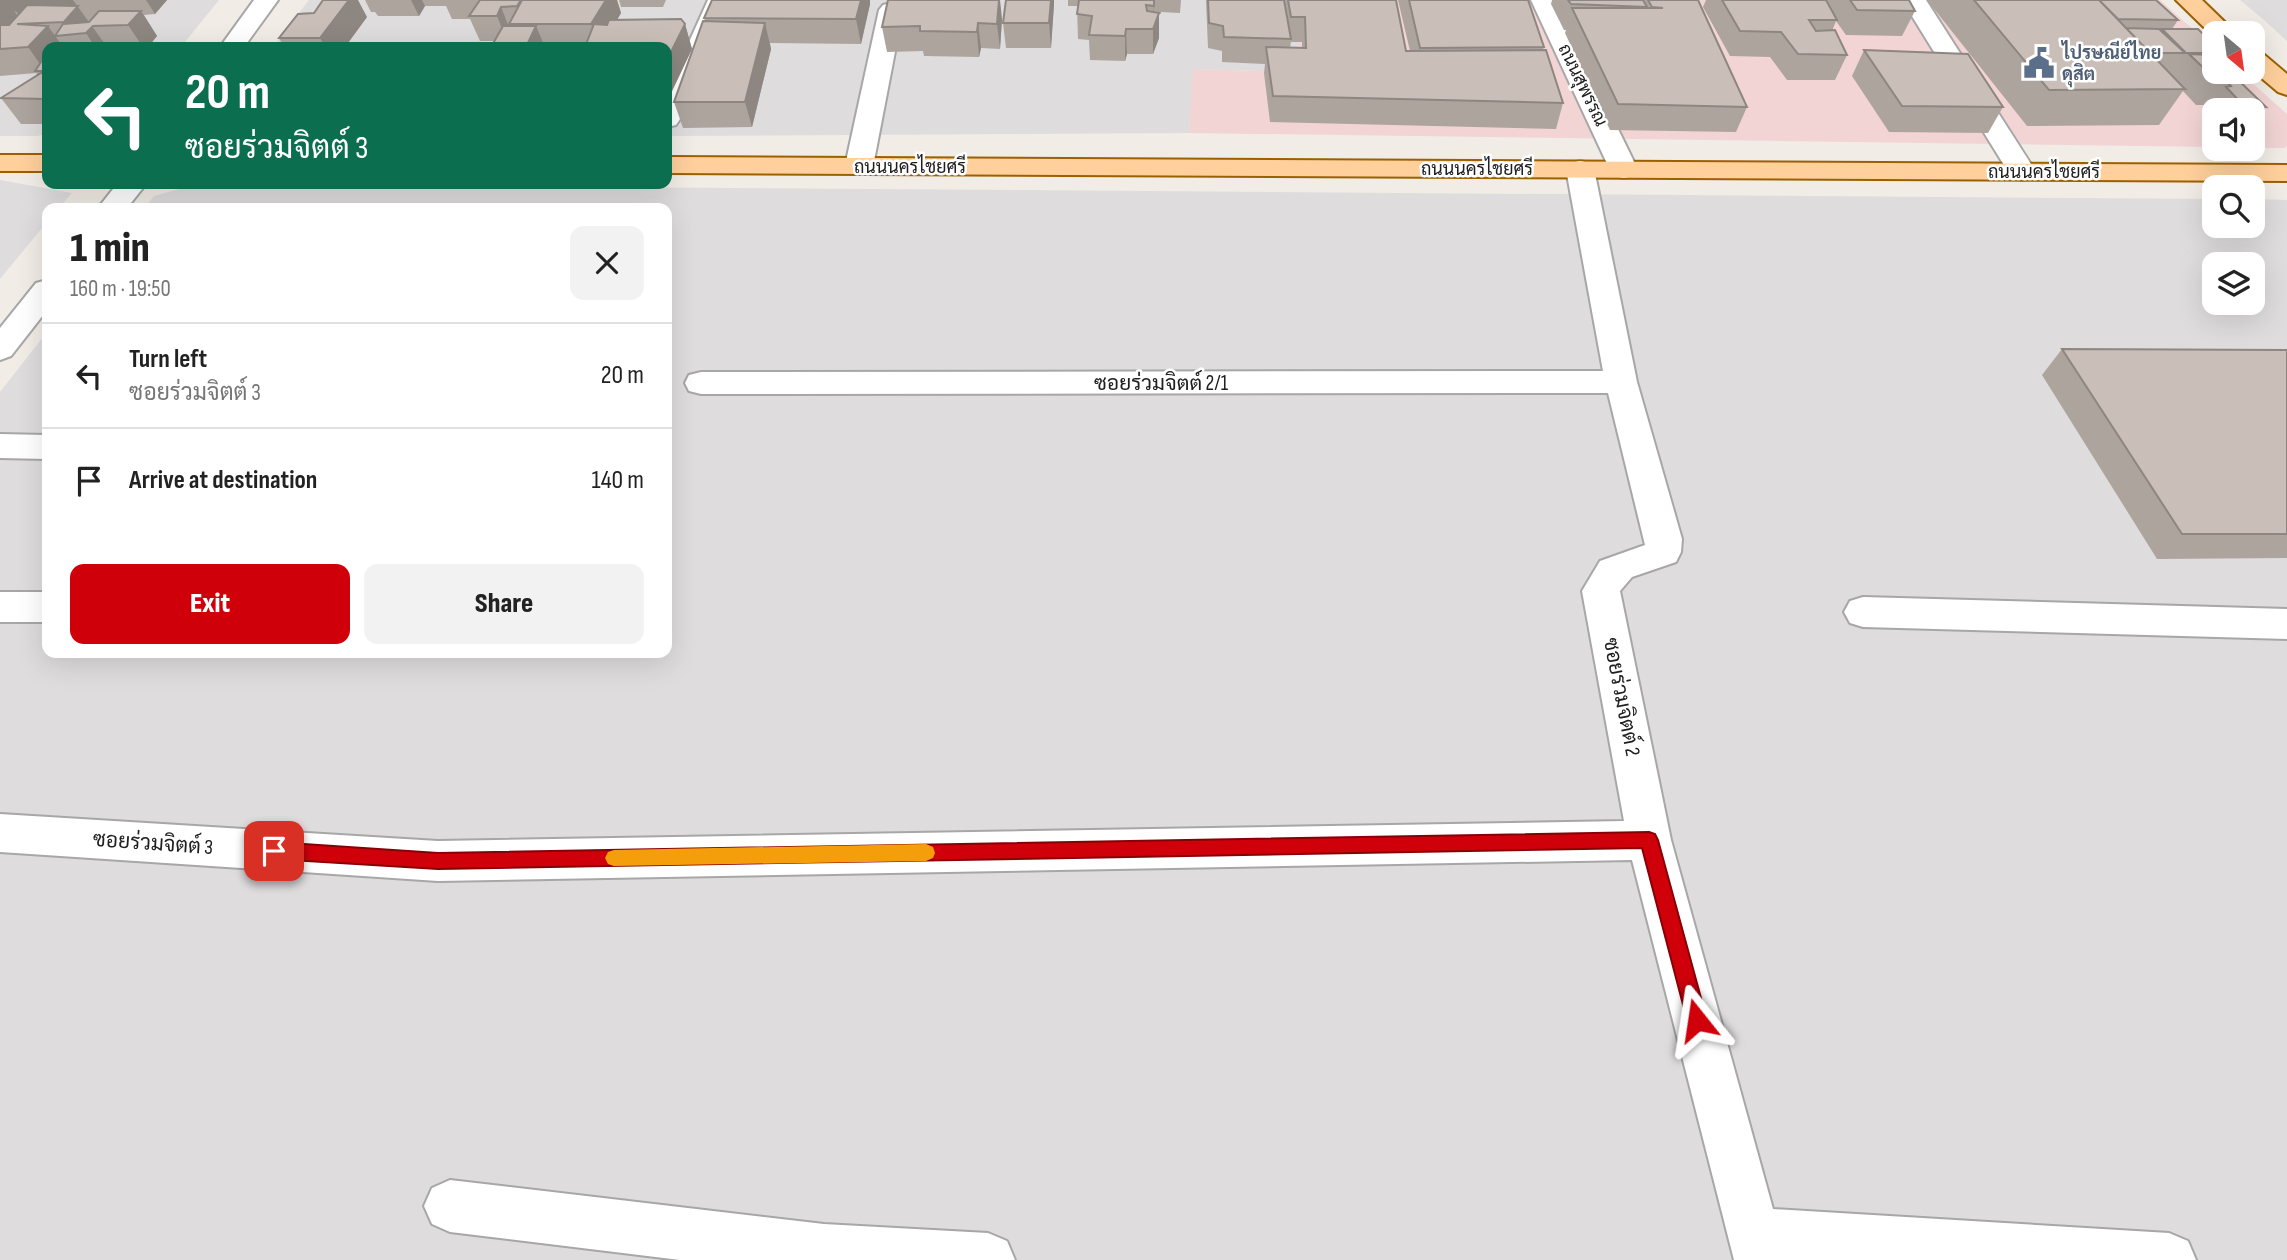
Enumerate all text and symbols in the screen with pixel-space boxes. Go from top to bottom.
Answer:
north arrow [2202,21,2264,84]
map controls [2202,21,2265,315]
place label: ไปรษณีย์ไทย ดุสิต [2060,40,2161,88]
street label: ถนนสุพรรณ [1553,41,1612,130]
public building icon: ไปรษณีย์ไทย ดุสิต [2022,46,2056,80]
text: 20 m [185,64,270,123]
icon: left [70,70,161,161]
button: sound [2202,98,2265,161]
text: ซอยร่วมจิตต์ 3 [185,129,368,168]
street label: ถนนนครไชยศรี [854,154,966,178]
street label: ถนนนครไชยศรี [1421,156,1533,180]
street label: ถนนนครไชยศรี [1988,159,2100,183]
button: search [2202,175,2265,238]
text: 1 min [70,223,150,274]
button: close [570,226,644,300]
button: layers [2202,252,2265,315]
text: 160 m · 19:50 [70,275,171,303]
text: Turn left [129,344,207,375]
icon: left [70,357,108,395]
text: 20 m [601,360,644,391]
street label: ซอยร่วมจิตต์ 2/1 [1094,369,1229,396]
text: ซอยร่วมจิตต์ 3 [129,379,261,407]
icon: arrive [70,462,108,500]
text: Arrive at destination [129,465,317,496]
text: 140 m [592,465,644,496]
button: Exit [70,564,350,644]
button: Share [364,564,644,644]
street label: ซอยร่วมจิตต์ 2 [1598,635,1647,759]
pin [244,821,304,881]
street label: ซอยร่วมจิตต์ 3 [92,825,214,860]
icon: arrive [255,832,293,870]
position arrow [1660,983,1734,1057]

